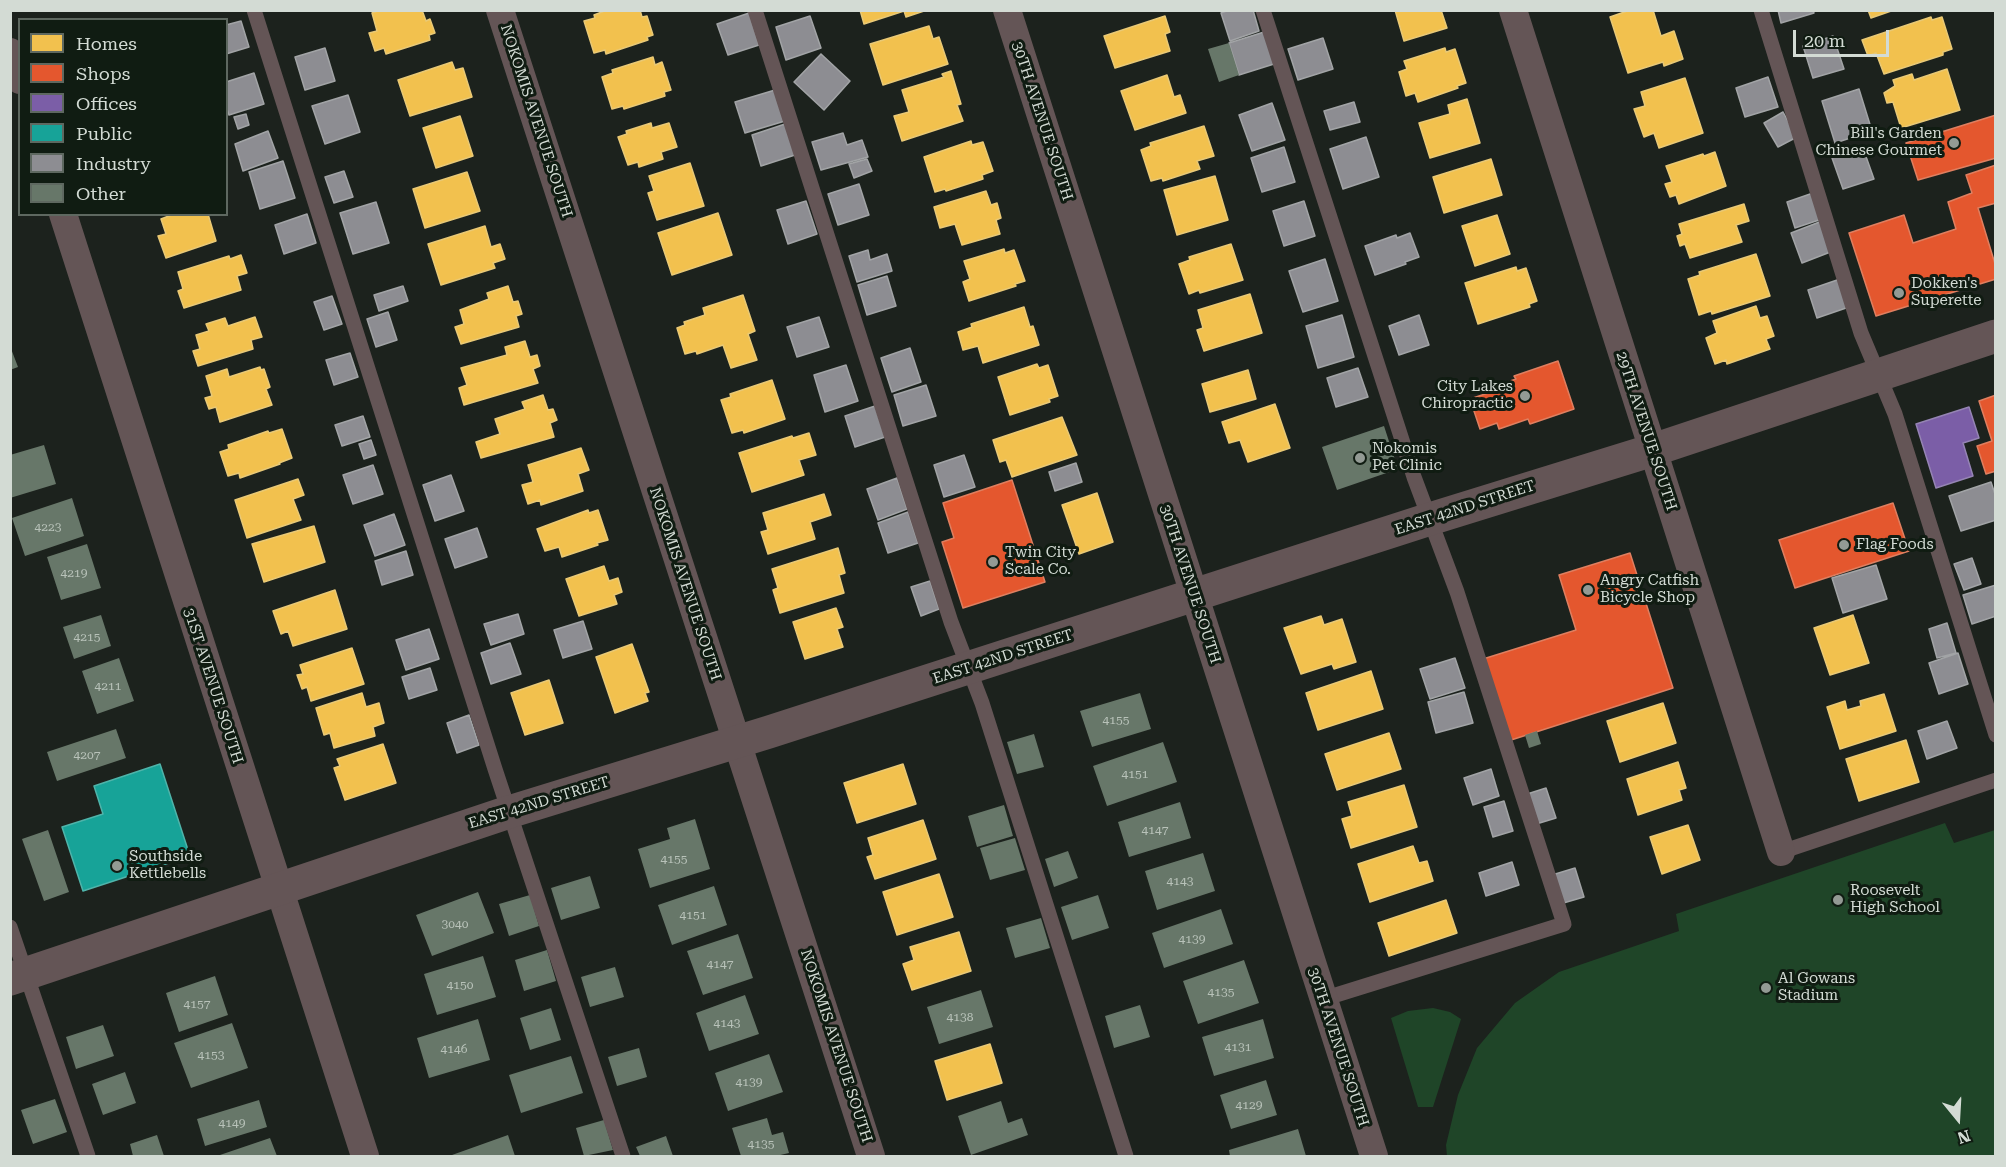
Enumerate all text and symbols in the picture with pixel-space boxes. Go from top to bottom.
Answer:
legend [18,18,228,216]
scale bar [1796,18,1892,56]
street label: NOKOMIS AVENUE SOUTH [496,22,576,220]
text: 20 m [1804,30,1845,51]
text: Homes [76,33,137,54]
street label: 30TH AVENUE SOUTH [1008,39,1076,203]
text: Shops [76,63,130,84]
text: Offices [76,93,137,114]
text: Public [76,123,132,144]
place label: Bill's Garden Chinese Gourmet [1816,125,1942,160]
marker: Bill's Garden Chinese Gourmet [1947,136,1961,150]
text: Industry [76,153,151,174]
text: Other [76,183,126,204]
place label: Dokken's Superette [1911,275,1981,310]
marker: Dokken's Superette [1892,286,1906,300]
street label: 29TH AVENUE SOUTH [1612,349,1680,513]
place label: City Lakes Chiropractic [1422,378,1513,413]
marker: City Lakes Chiropractic [1518,389,1532,403]
place label: Nokomis Pet Clinic [1372,440,1442,475]
marker: Nokomis Pet Clinic [1353,451,1367,465]
street label: EAST 42ND STREET [1393,477,1537,539]
street label: NOKOMIS AVENUE SOUTH [645,485,725,683]
street label: 30TH AVENUE SOUTH [1156,502,1224,666]
house number: 4223 [35,520,61,534]
place label: Flag Foods [1856,536,1934,554]
marker: Flag Foods [1837,538,1851,552]
place label: Twin City Scale Co. [1005,544,1076,579]
marker: Twin City Scale Co. [986,555,1000,569]
house number: 4219 [61,566,87,580]
place label: Angry Catfish Bicycle Shop [1600,572,1699,607]
marker: Angry Catfish Bicycle Shop [1581,583,1595,597]
street label: 31ST AVENUE SOUTH [179,606,247,766]
street label: EAST 42ND STREET [931,626,1075,688]
house number: 4215 [74,630,100,644]
house number: 4211 [95,679,121,693]
house number: 4155 [1103,713,1129,727]
house number: 4207 [74,748,100,762]
house number: 4151 [1122,767,1148,781]
street label: EAST 42ND STREET [466,773,612,833]
house number: 4147 [1142,823,1168,837]
place label: Southside Kettlebells [129,848,206,883]
house number: 4155 [661,852,687,866]
marker: Southside Kettlebells [110,859,124,873]
house number: 4143 [1167,874,1193,888]
place label: Roosevelt High School [1850,882,1940,917]
marker: Roosevelt High School [1831,893,1845,907]
house number: 4151 [680,908,706,922]
house number: 3040 [442,917,468,931]
house number: 4139 [1179,932,1205,946]
street label: NOKOMIS AVENUE SOUTH [796,947,876,1145]
house number: 4147 [707,957,733,971]
street label: 30TH AVENUE SOUTH [1304,965,1372,1129]
place label: Al Gowans Stadium [1778,970,1855,1005]
house number: 4150 [447,978,473,992]
marker: Al Gowans Stadium [1759,981,1773,995]
house number: 4135 [1208,985,1234,999]
house number: 4157 [184,997,210,1011]
house number: 4138 [947,1010,973,1024]
house number: 4143 [714,1016,740,1030]
house number: 4131 [1225,1040,1251,1054]
house number: 4146 [441,1042,467,1056]
house number: 4153 [198,1048,224,1062]
house number: 4139 [736,1075,762,1089]
north arrow [1928,1089,1988,1149]
house number: 4129 [1236,1098,1262,1112]
house number: 4149 [219,1116,245,1130]
text: N [1955,1126,1973,1148]
house number: 4135 [748,1137,774,1151]

